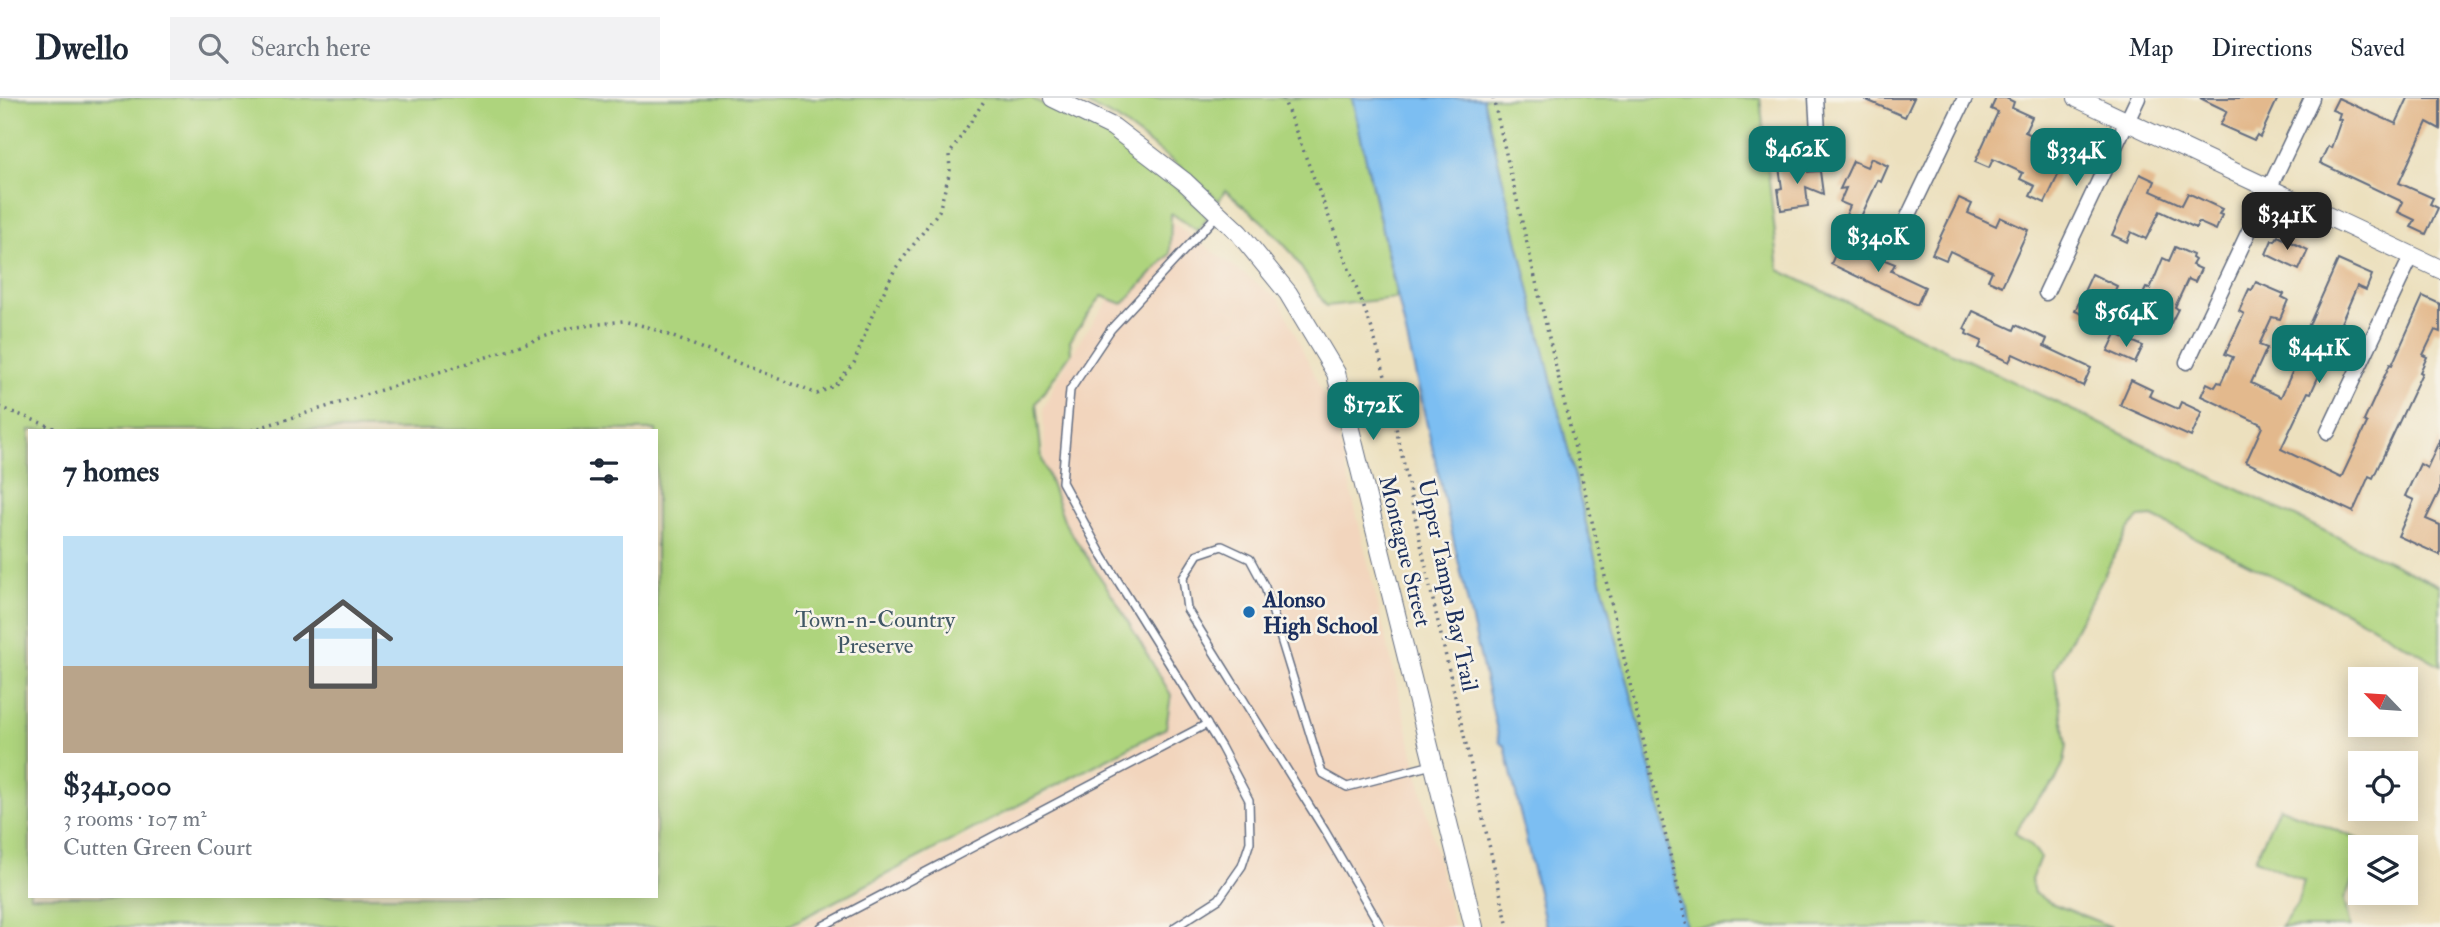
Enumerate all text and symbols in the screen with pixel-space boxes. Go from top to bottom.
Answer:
search box [170,17,660,80]
text: Dwello [35,28,128,69]
icon: search [194,29,232,67]
text: Search here [250,32,371,64]
text: Map [2128,33,2173,64]
text: Directions [2211,33,2312,64]
text: Saved [2350,33,2405,64]
pin: $462K [1748,126,1846,186]
pin: $334K [2027,129,2125,188]
text: $462K [1765,134,1829,163]
text: $334K [2046,136,2106,165]
pin: $341K [2238,192,2336,252]
text: $341K [2258,200,2316,229]
pin: $340K [1829,214,1927,274]
text: $340K [1847,222,1909,251]
pin: $564K [2077,289,2175,349]
text: $564K [2094,297,2158,326]
pin: $441K [2270,326,2368,385]
text: $441K [2288,333,2350,362]
pin: $172K [1324,382,1422,442]
text: $172K [1343,390,1403,419]
icon: filters [585,452,623,490]
text: 7 homes [63,453,159,490]
street label: Montague Street [1372,472,1438,630]
street label: Upper Tampa Bay Trail [1410,476,1485,694]
icon: home [280,581,406,707]
place label: Alonso High School [1262,585,1379,641]
marker: Alonso High School [1241,604,1257,620]
park label: Town-n-Country Preserve [795,605,956,660]
north arrow [2348,667,2418,737]
map controls [2348,667,2418,905]
button: locate [2348,751,2418,821]
text: $341,000 [63,767,172,804]
text: 3 rooms · 107 m² [63,804,207,833]
text: Cutten Green Court [63,833,252,862]
button: layers [2348,835,2418,905]

